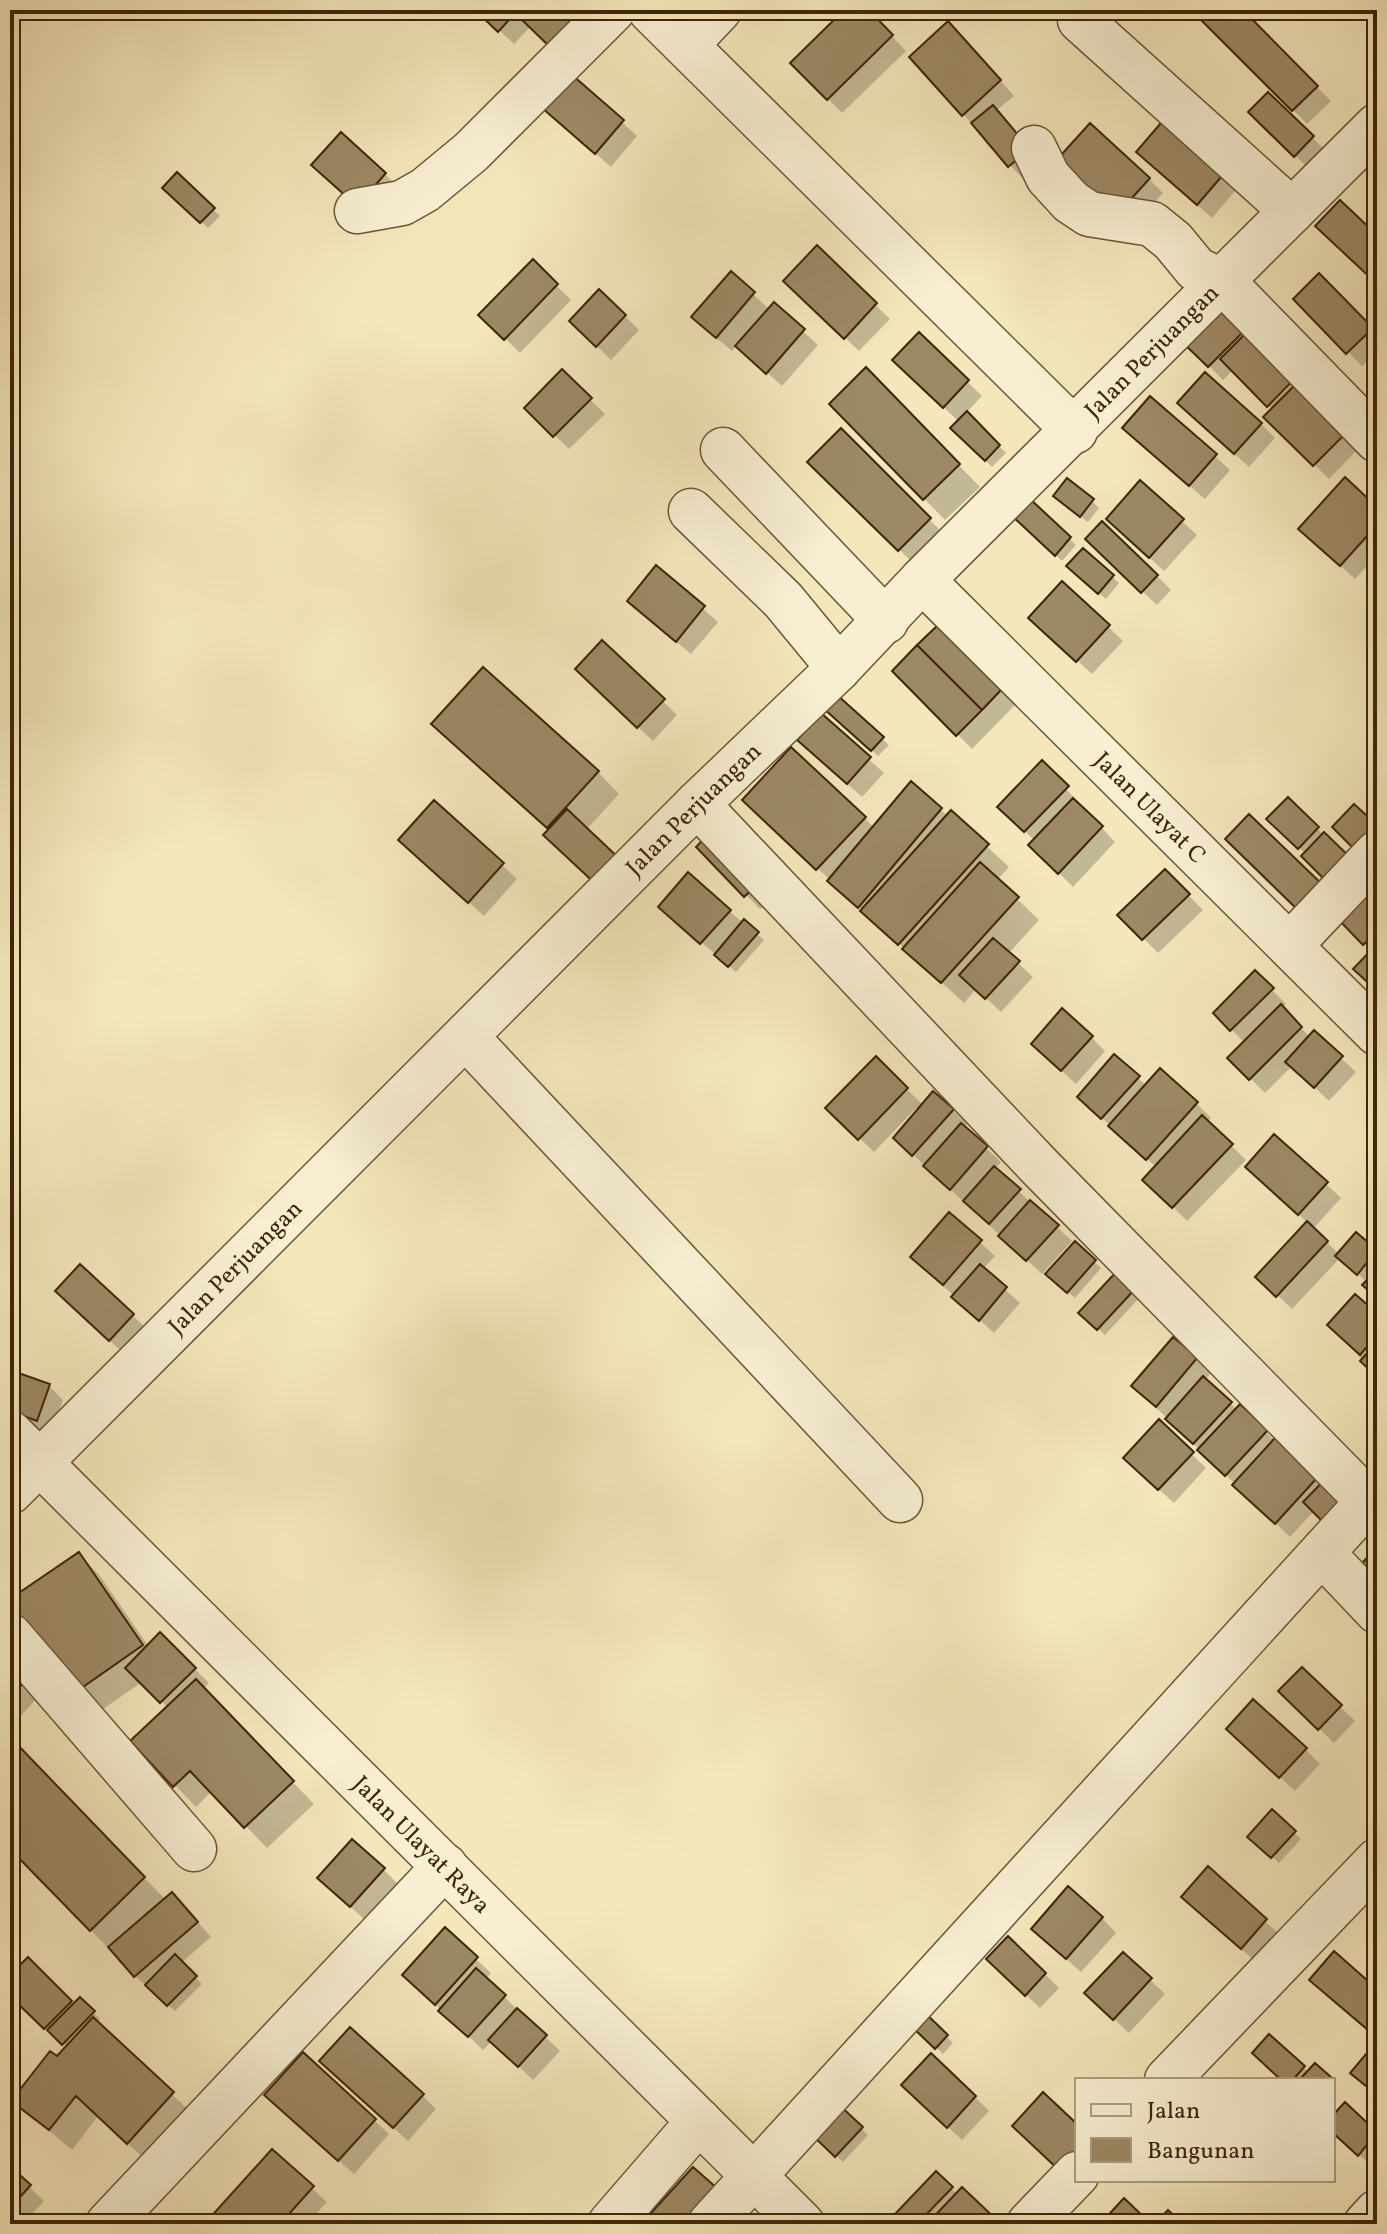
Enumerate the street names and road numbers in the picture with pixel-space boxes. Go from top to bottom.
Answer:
street label: Jalan Perjuangan [1078,277,1228,427]
street label: Jalan Perjuangan [619,736,770,885]
street label: Jalan Ulayat C [1085,745,1213,872]
street label: Jalan Perjuangan [161,1193,311,1343]
street label: Jalan Ulayat Raya [344,1769,497,1922]

